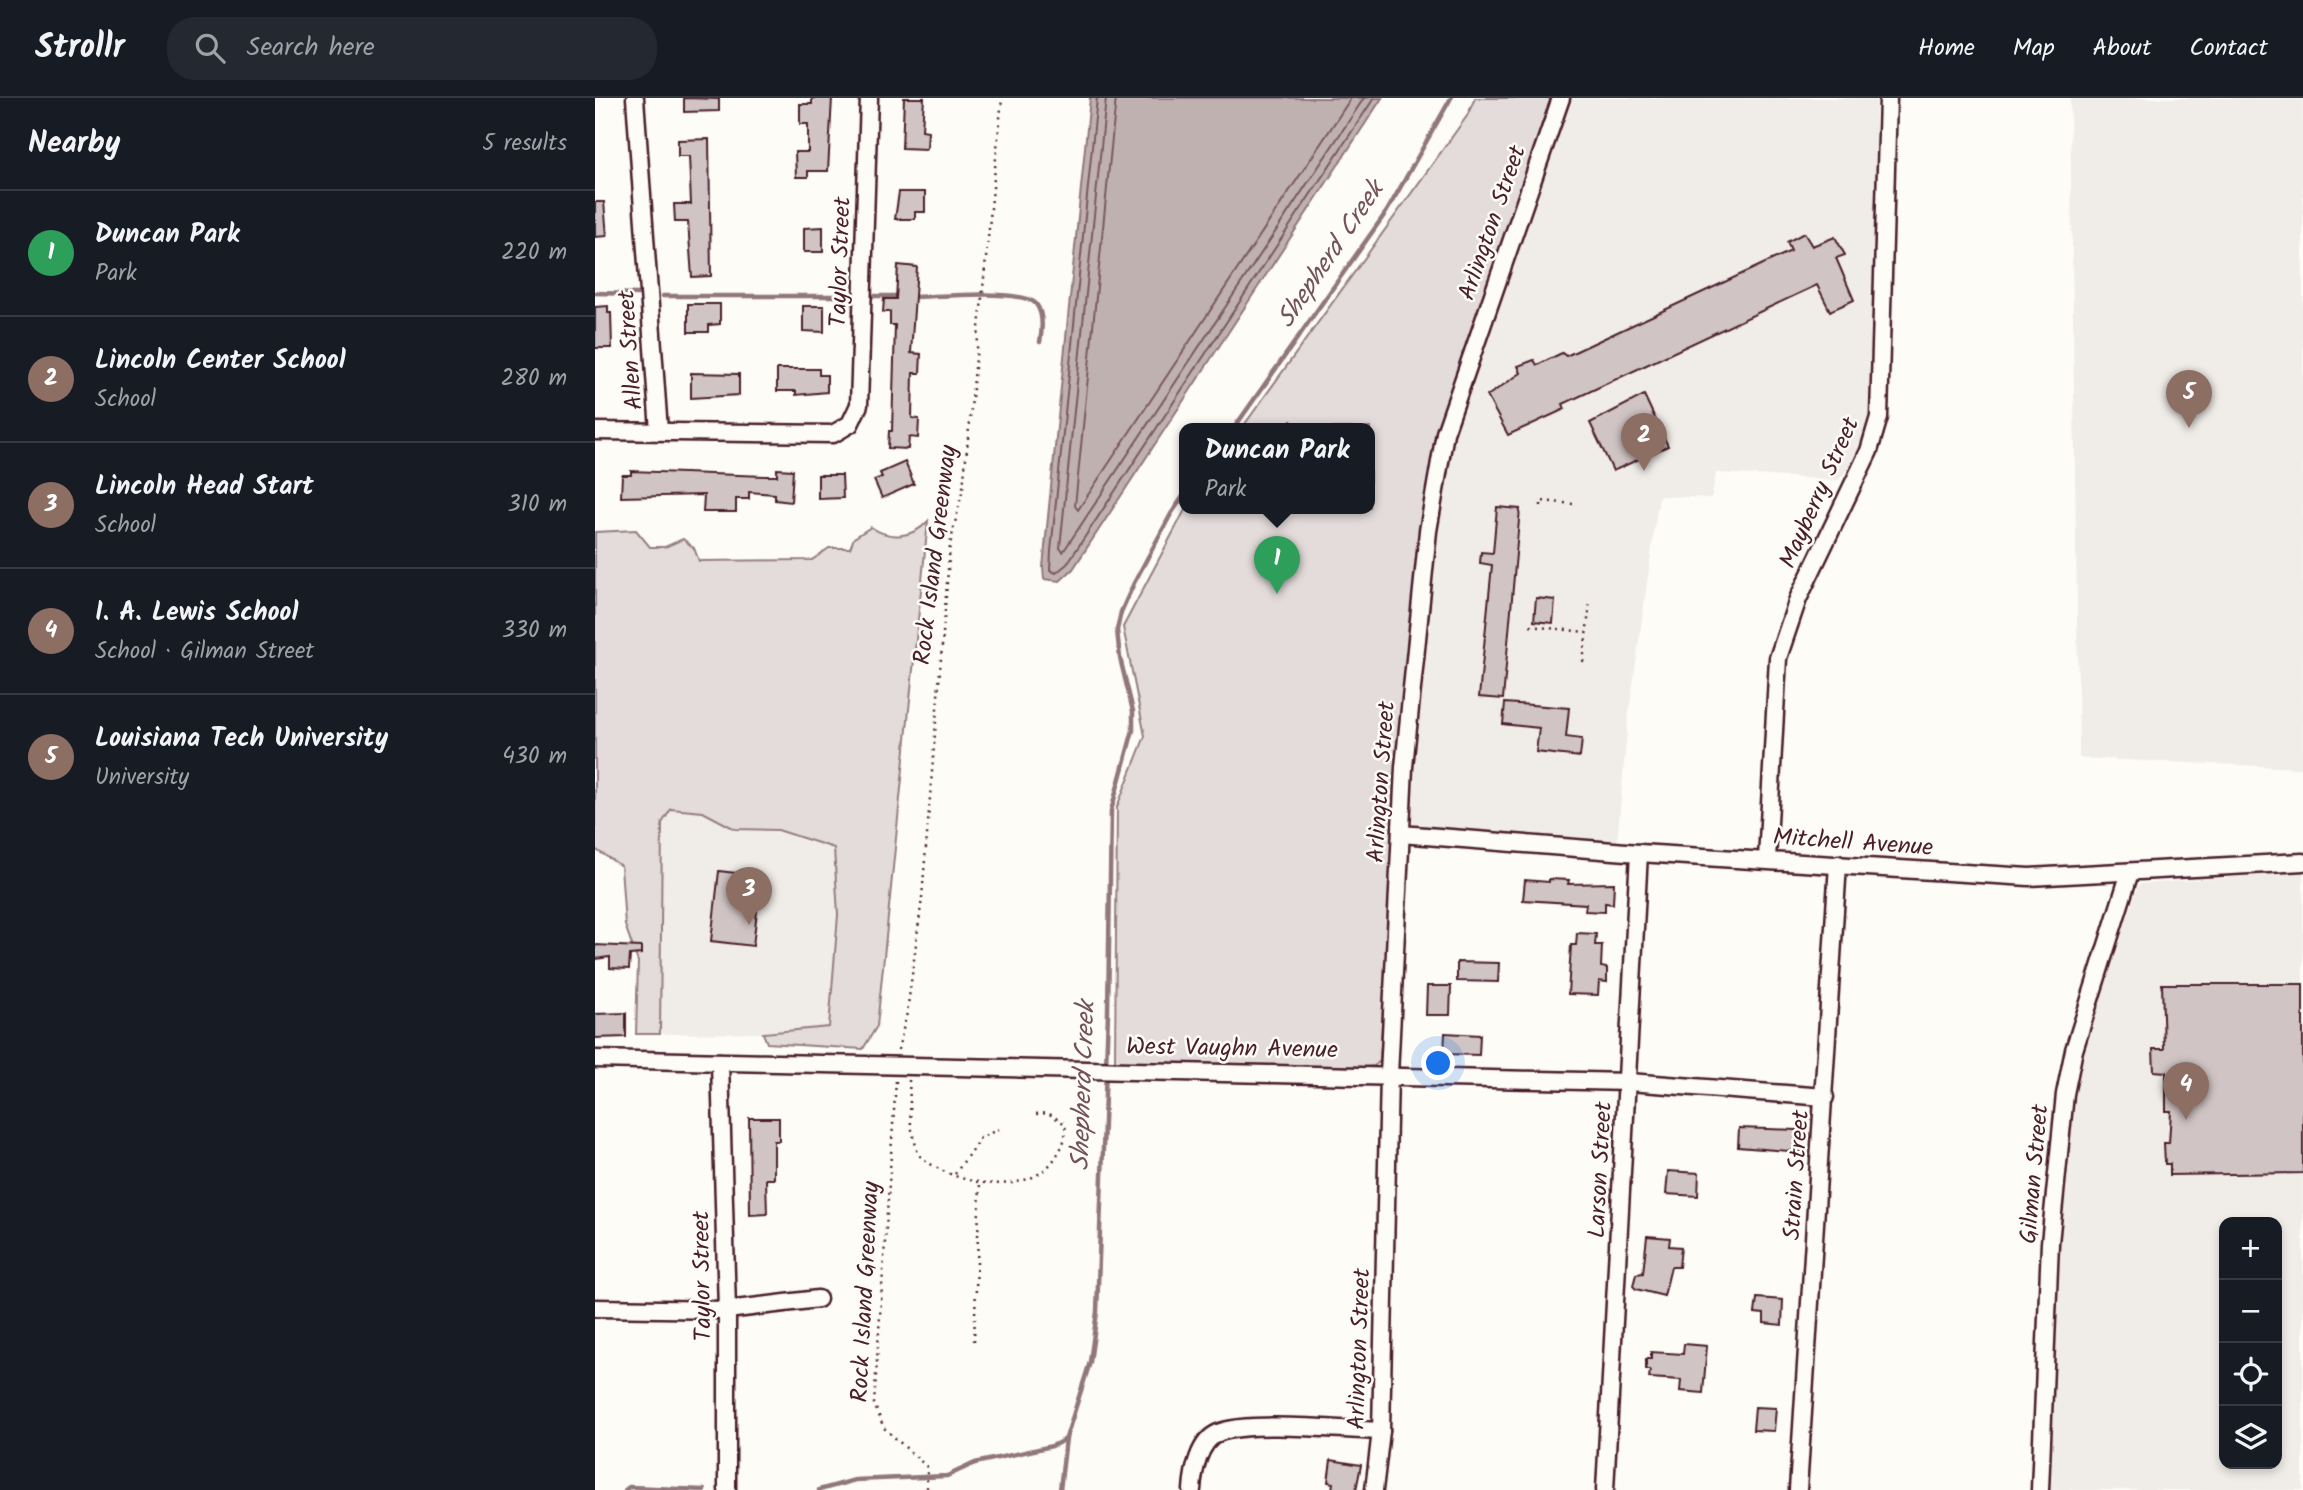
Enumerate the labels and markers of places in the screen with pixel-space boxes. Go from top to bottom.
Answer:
pin: 5 [2166,370,2212,428]
pin: 2 [1621,413,1667,471]
pin: 1 [1254,536,1300,594]
pin: 3 [726,867,772,925]
pin: 4 [2163,1062,2209,1120]

